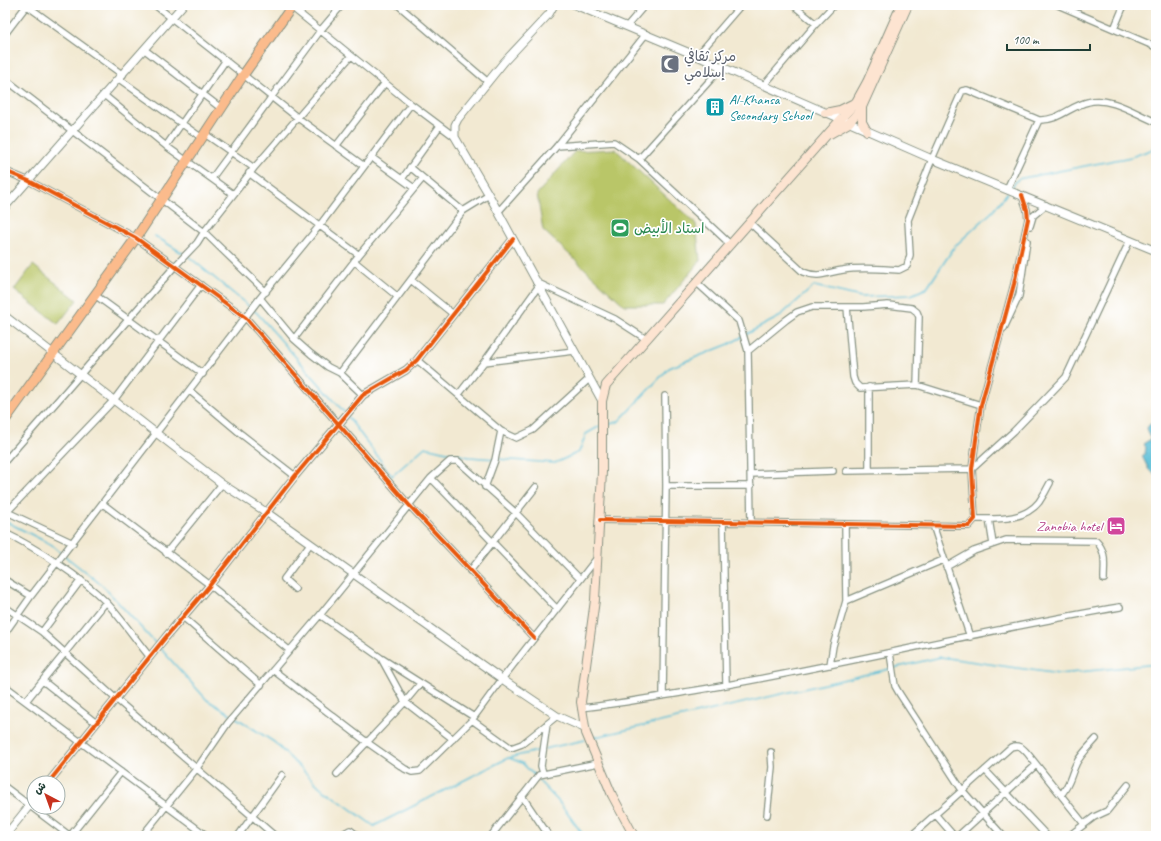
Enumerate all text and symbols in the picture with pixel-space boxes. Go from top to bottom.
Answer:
scale bar [1007,26,1090,52]
text: 100 m [1013,32,1040,48]
place label: مركز ثقافي إسلامي [684,48,736,85]
mosque icon: مركز ثقافي إسلامي [659,53,681,75]
place label: Al-Khansa Secondary School [729,91,814,124]
building icon: Al-Khansa Secondary School [704,96,726,118]
sports icon: استاد الأبيض [609,217,631,239]
place label: استاد الأبيض [634,219,704,237]
hotel icon: Zanobia hotel [1105,515,1127,537]
place label: Zanobia hotel [1037,518,1105,535]
north arrow [26,775,66,815]
text: ش [30,778,49,797]

